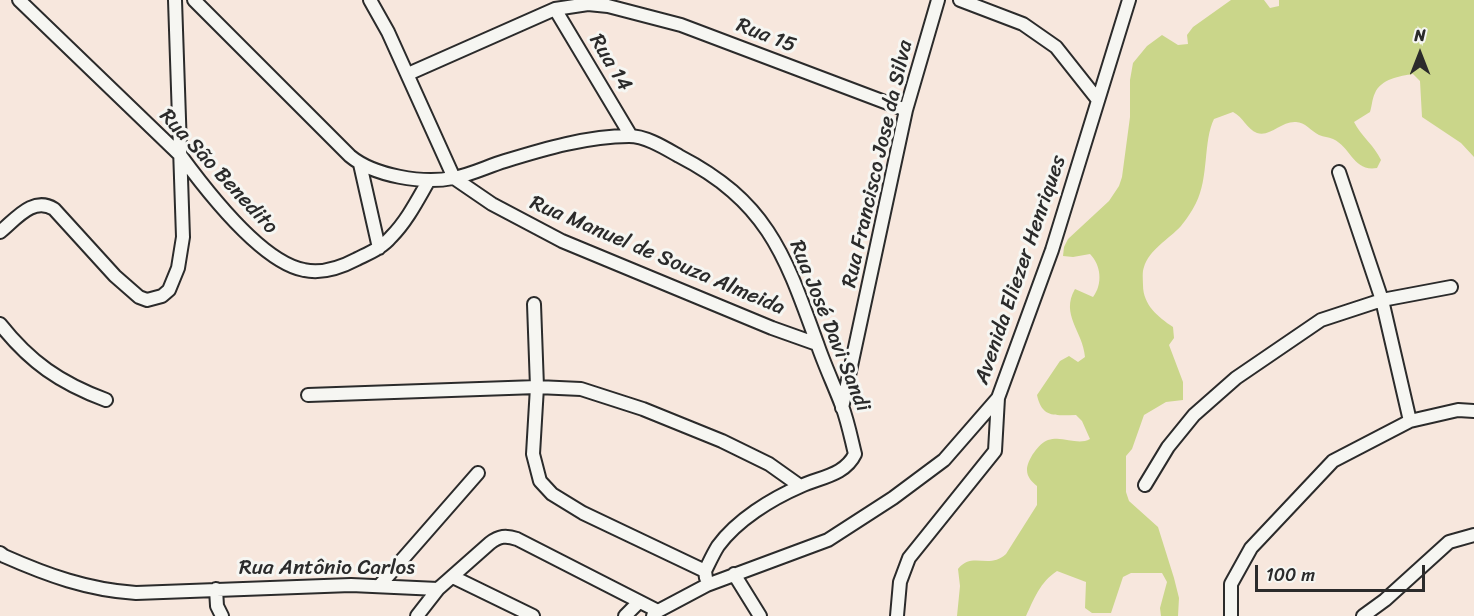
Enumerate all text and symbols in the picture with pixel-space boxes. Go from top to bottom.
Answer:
street label: Rua 15 [733,13,799,59]
text: N [1414,21,1426,50]
north arrow [1390,24,1450,84]
street label: Rua 14 [583,30,637,96]
street label: Rua Francisco Jose da Silva [837,38,919,290]
street label: Rua São Benedito [154,104,282,240]
street label: Avenida Eliezer Henriques [970,152,1072,388]
street label: Rua Manuel de Souza Almeida [526,191,788,321]
street label: Rua José Davi Sandi [783,237,875,415]
scale bar [1258,553,1428,591]
street label: Rua Antônio Carlos [239,556,415,582]
text: 100 m [1266,559,1315,591]

